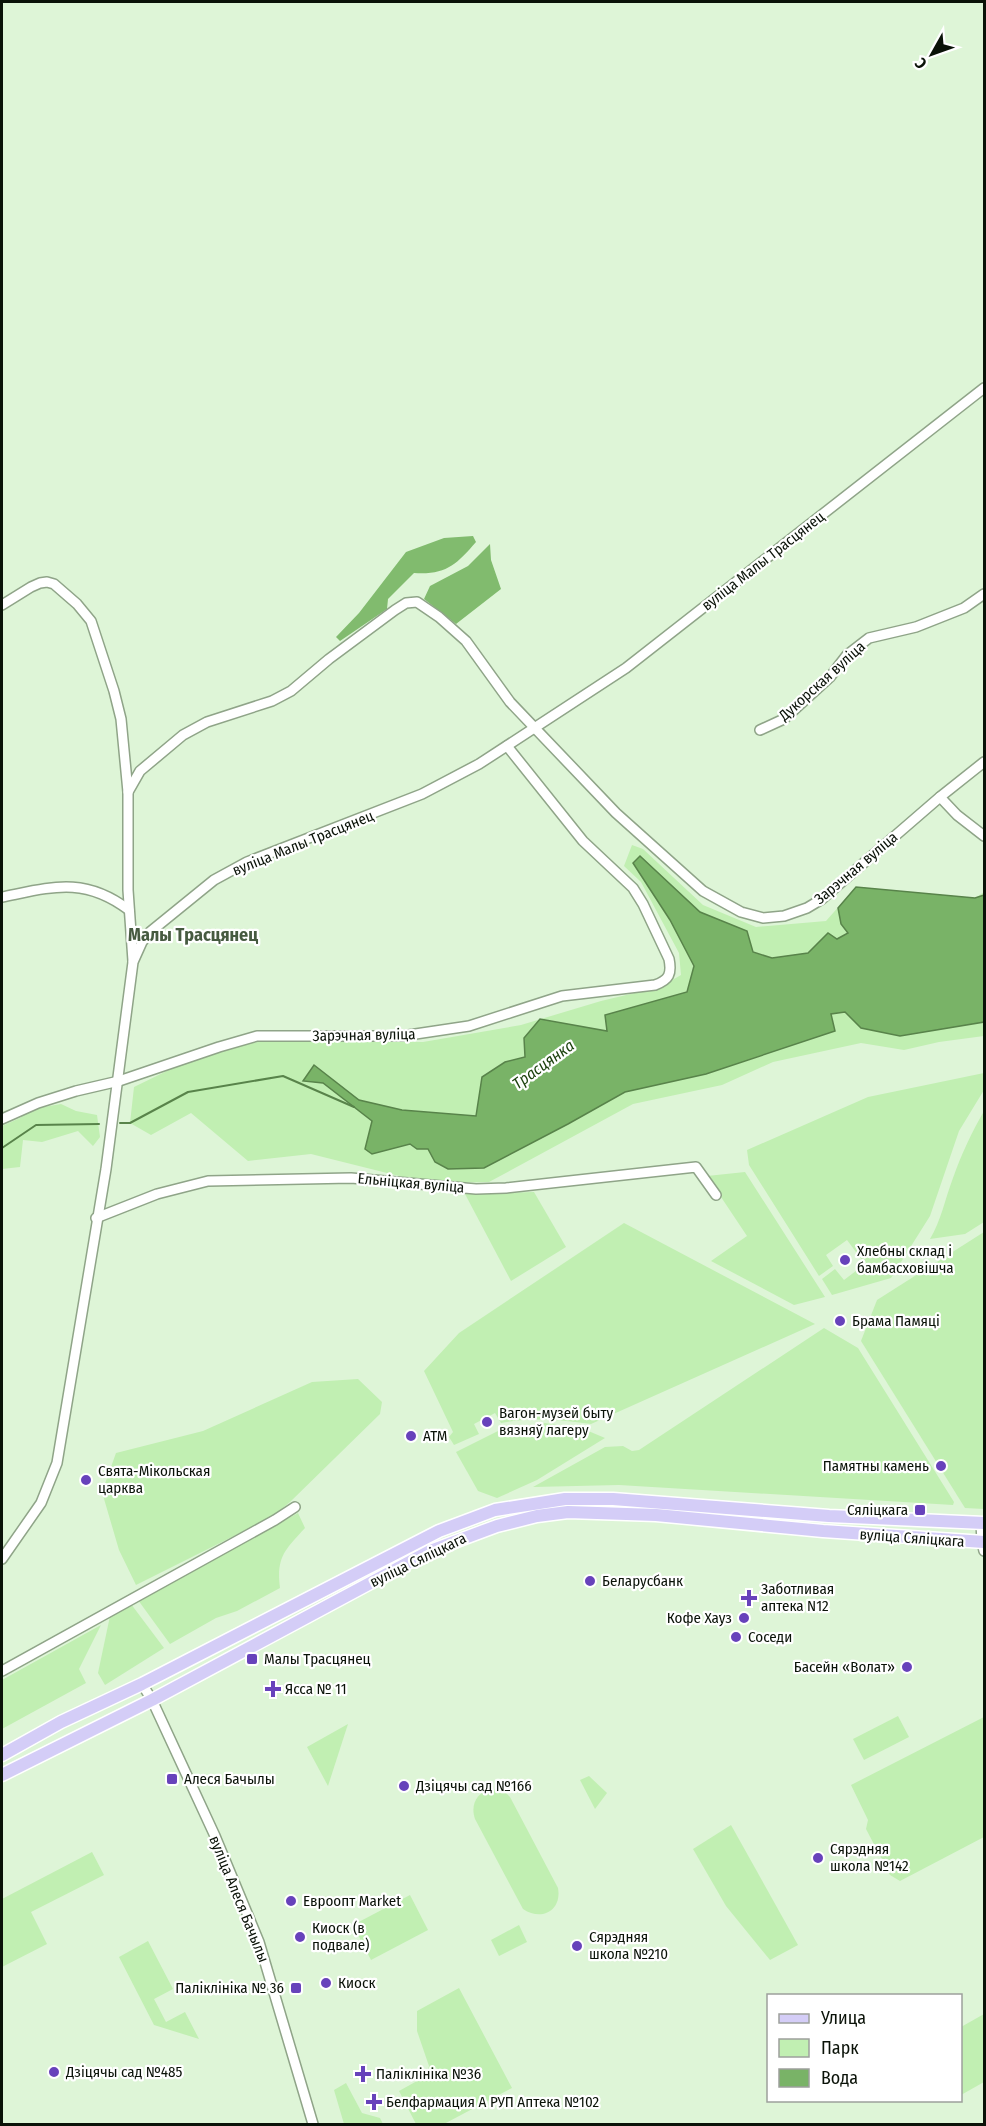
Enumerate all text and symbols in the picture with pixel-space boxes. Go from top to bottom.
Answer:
north arrow [902,24,962,84]
text: С [911,54,931,73]
street label: вуліца Малы Трасцянец [698,507,828,614]
street label: Дукорская вуліца [774,638,869,725]
street label: вуліца Малы Трасцянец [230,806,376,880]
street label: Зарэчная вуліца [811,828,901,908]
district label: Малы Трасцянец [128,924,258,946]
street label: Зарэчная вуліца [312,1025,416,1045]
water label: Трасцянка [509,1036,578,1093]
street label: Ельніцкая вуліца [357,1169,465,1197]
place label: Хлебны склад і бамбасховішча [857,1242,954,1277]
marker: Хлебны склад і бамбасховішча [838,1253,852,1267]
place label: Брама Памяці [852,1312,940,1330]
marker: Брама Памяці [833,1314,847,1328]
place label: Вагон-музей быту вязняў лагеру [499,1404,613,1439]
marker: Вагон-музей быту вязняў лагеру [480,1415,494,1429]
place label: АТМ [423,1427,447,1445]
marker: АТМ [404,1429,418,1443]
place label: Памятны камень [823,1457,929,1475]
marker: Памятны камень [934,1459,948,1473]
place label: Свята-Мікольская царква [98,1462,210,1497]
marker: Свята-Мікольская царква [79,1473,93,1487]
place label: Сяліцкага [847,1501,908,1519]
marker: Сяліцкага [913,1503,927,1517]
street label: вуліца Сяліцкага [859,1525,965,1551]
street label: вуліца Сяліцкага [367,1529,469,1591]
place label: Беларусбанк [602,1572,683,1590]
marker: Беларусбанк [583,1574,597,1588]
place label: Заботливая аптека N12 [761,1580,834,1615]
marker: Заботливая аптека N12 [742,1591,756,1605]
place label: Кофе Хауз [667,1609,732,1627]
marker: Кофе Хауз [737,1611,751,1625]
place label: Соседи [748,1628,792,1646]
marker: Соседи [729,1630,743,1644]
place label: Малы Трасцянец [264,1650,371,1668]
marker: Малы Трасцянец [245,1652,259,1666]
place label: Басейн «Волат» [794,1658,895,1676]
marker: Басейн «Волат» [900,1660,914,1674]
place label: Ясса № 11 [285,1680,347,1698]
marker: Ясса № 11 [266,1682,280,1696]
place label: Алеся Бачылы [184,1770,275,1788]
marker: Алеся Бачылы [165,1772,179,1786]
place label: Дзіцячы сад №166 [415,1777,532,1795]
marker: Дзіцячы сад №166 [397,1779,411,1793]
street label: вуліца Алеся Бачылы [205,1833,273,1965]
place label: Сярэдняя школа №142 [830,1840,909,1875]
marker: Сярэдняя школа №142 [811,1851,825,1865]
place label: Евроопт Market [303,1892,401,1910]
marker: Евроопт Market [284,1894,298,1908]
place label: Киоск (в подвале) [312,1919,370,1954]
place label: Сярэдняя школа №210 [589,1928,668,1963]
marker: Киоск (в подвале) [293,1930,307,1944]
marker: Сярэдняя школа №210 [570,1939,584,1953]
place label: Киоск [338,1974,375,1992]
marker: Киоск [319,1976,333,1990]
place label: Паліклініка № 36 [175,1979,284,1997]
marker: Паліклініка № 36 [289,1981,303,1995]
legend [767,1994,962,2102]
text: Улица [820,2007,866,2029]
text: Парк [821,2037,859,2059]
place label: Дзіцячы сад №485 [65,2063,183,2081]
marker: Дзіцячы сад №485 [47,2065,61,2079]
marker: Паліклініка №36 [354,2065,372,2083]
place label: Паліклініка №36 [376,2065,481,2083]
text: Вода [821,2067,858,2089]
place label: Белфармация А РУП Аптека №102 [386,2093,600,2111]
marker: Белфармация А РУП Аптека №102 [367,2095,381,2109]

